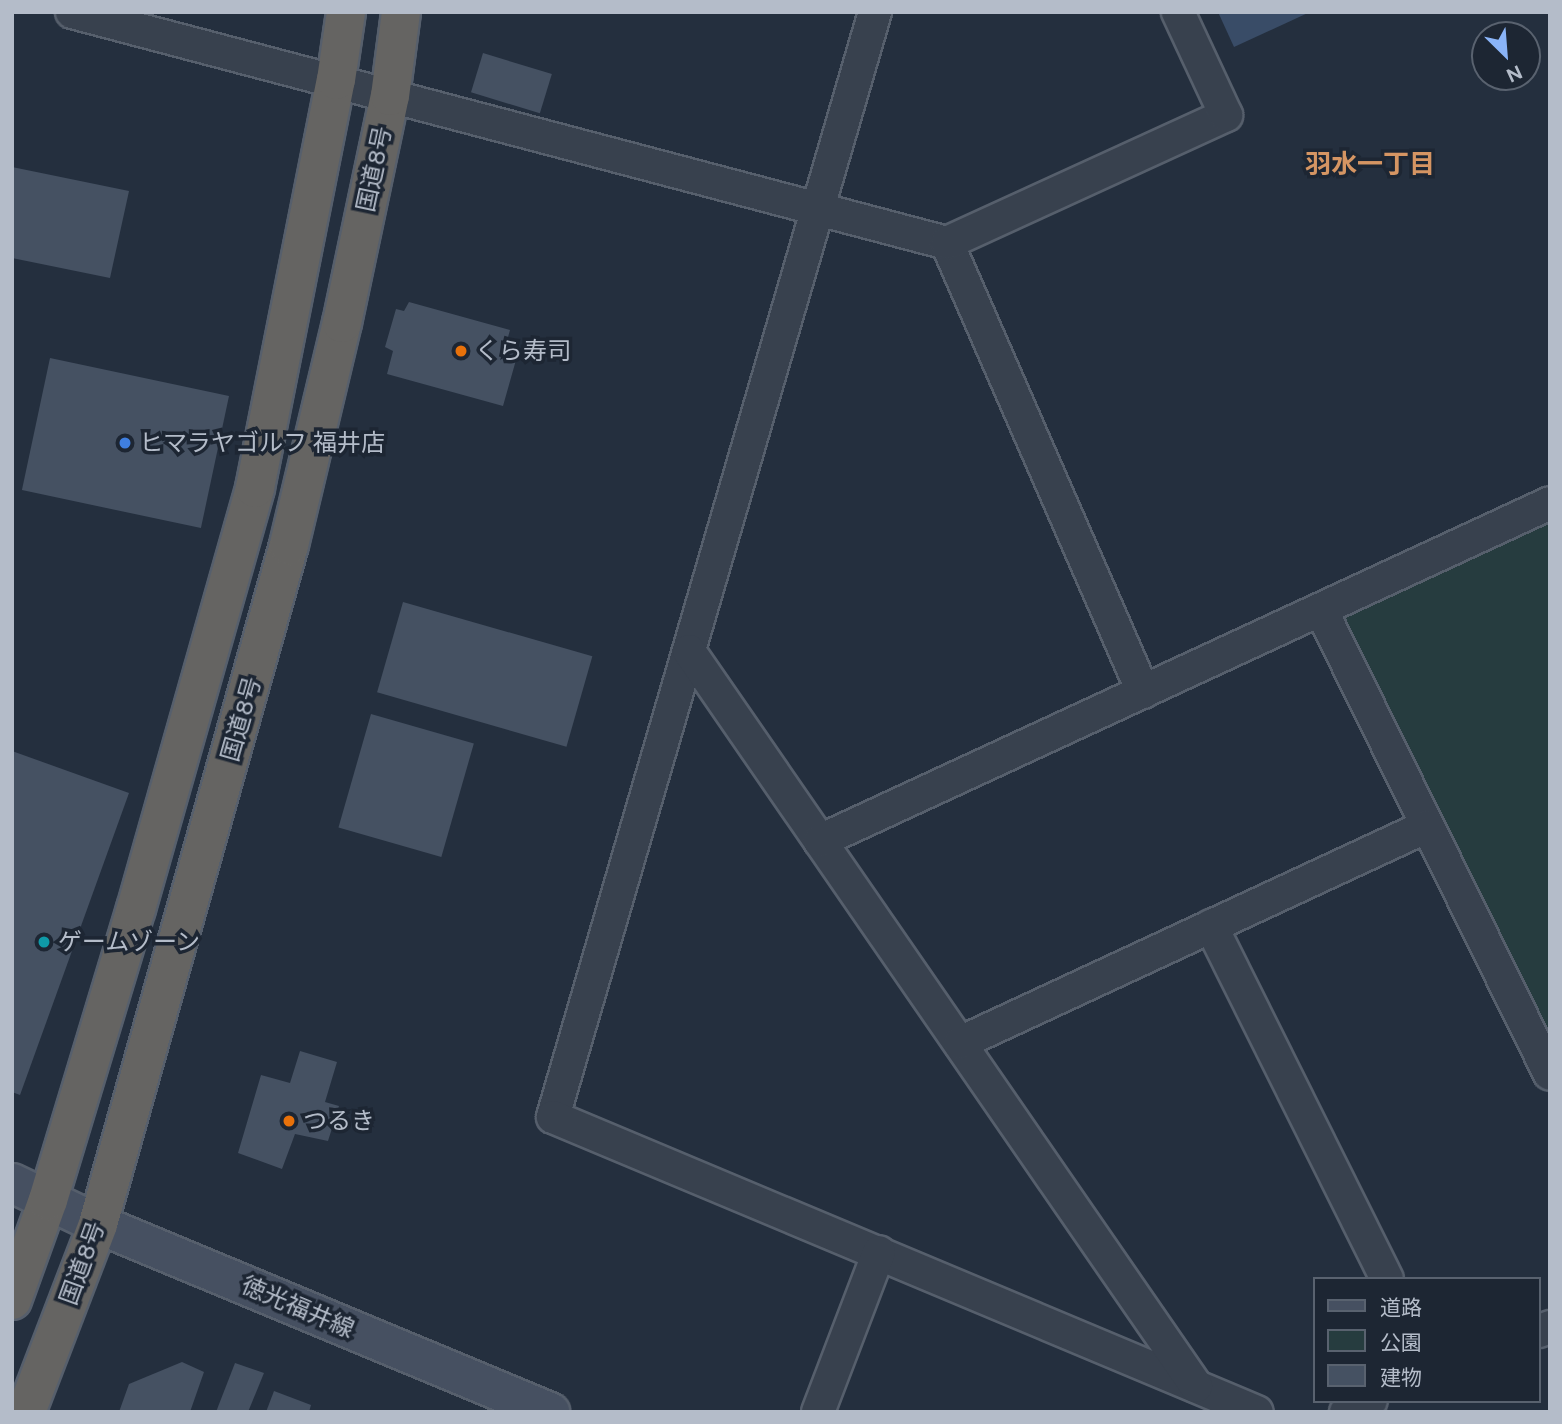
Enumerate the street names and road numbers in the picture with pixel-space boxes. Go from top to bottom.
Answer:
street label: 国道8号 [351,124,397,214]
street label: 国道8号 [215,673,267,765]
street label: 国道8号 [54,1217,110,1309]
street label: 徳光福井線 [237,1270,359,1344]

